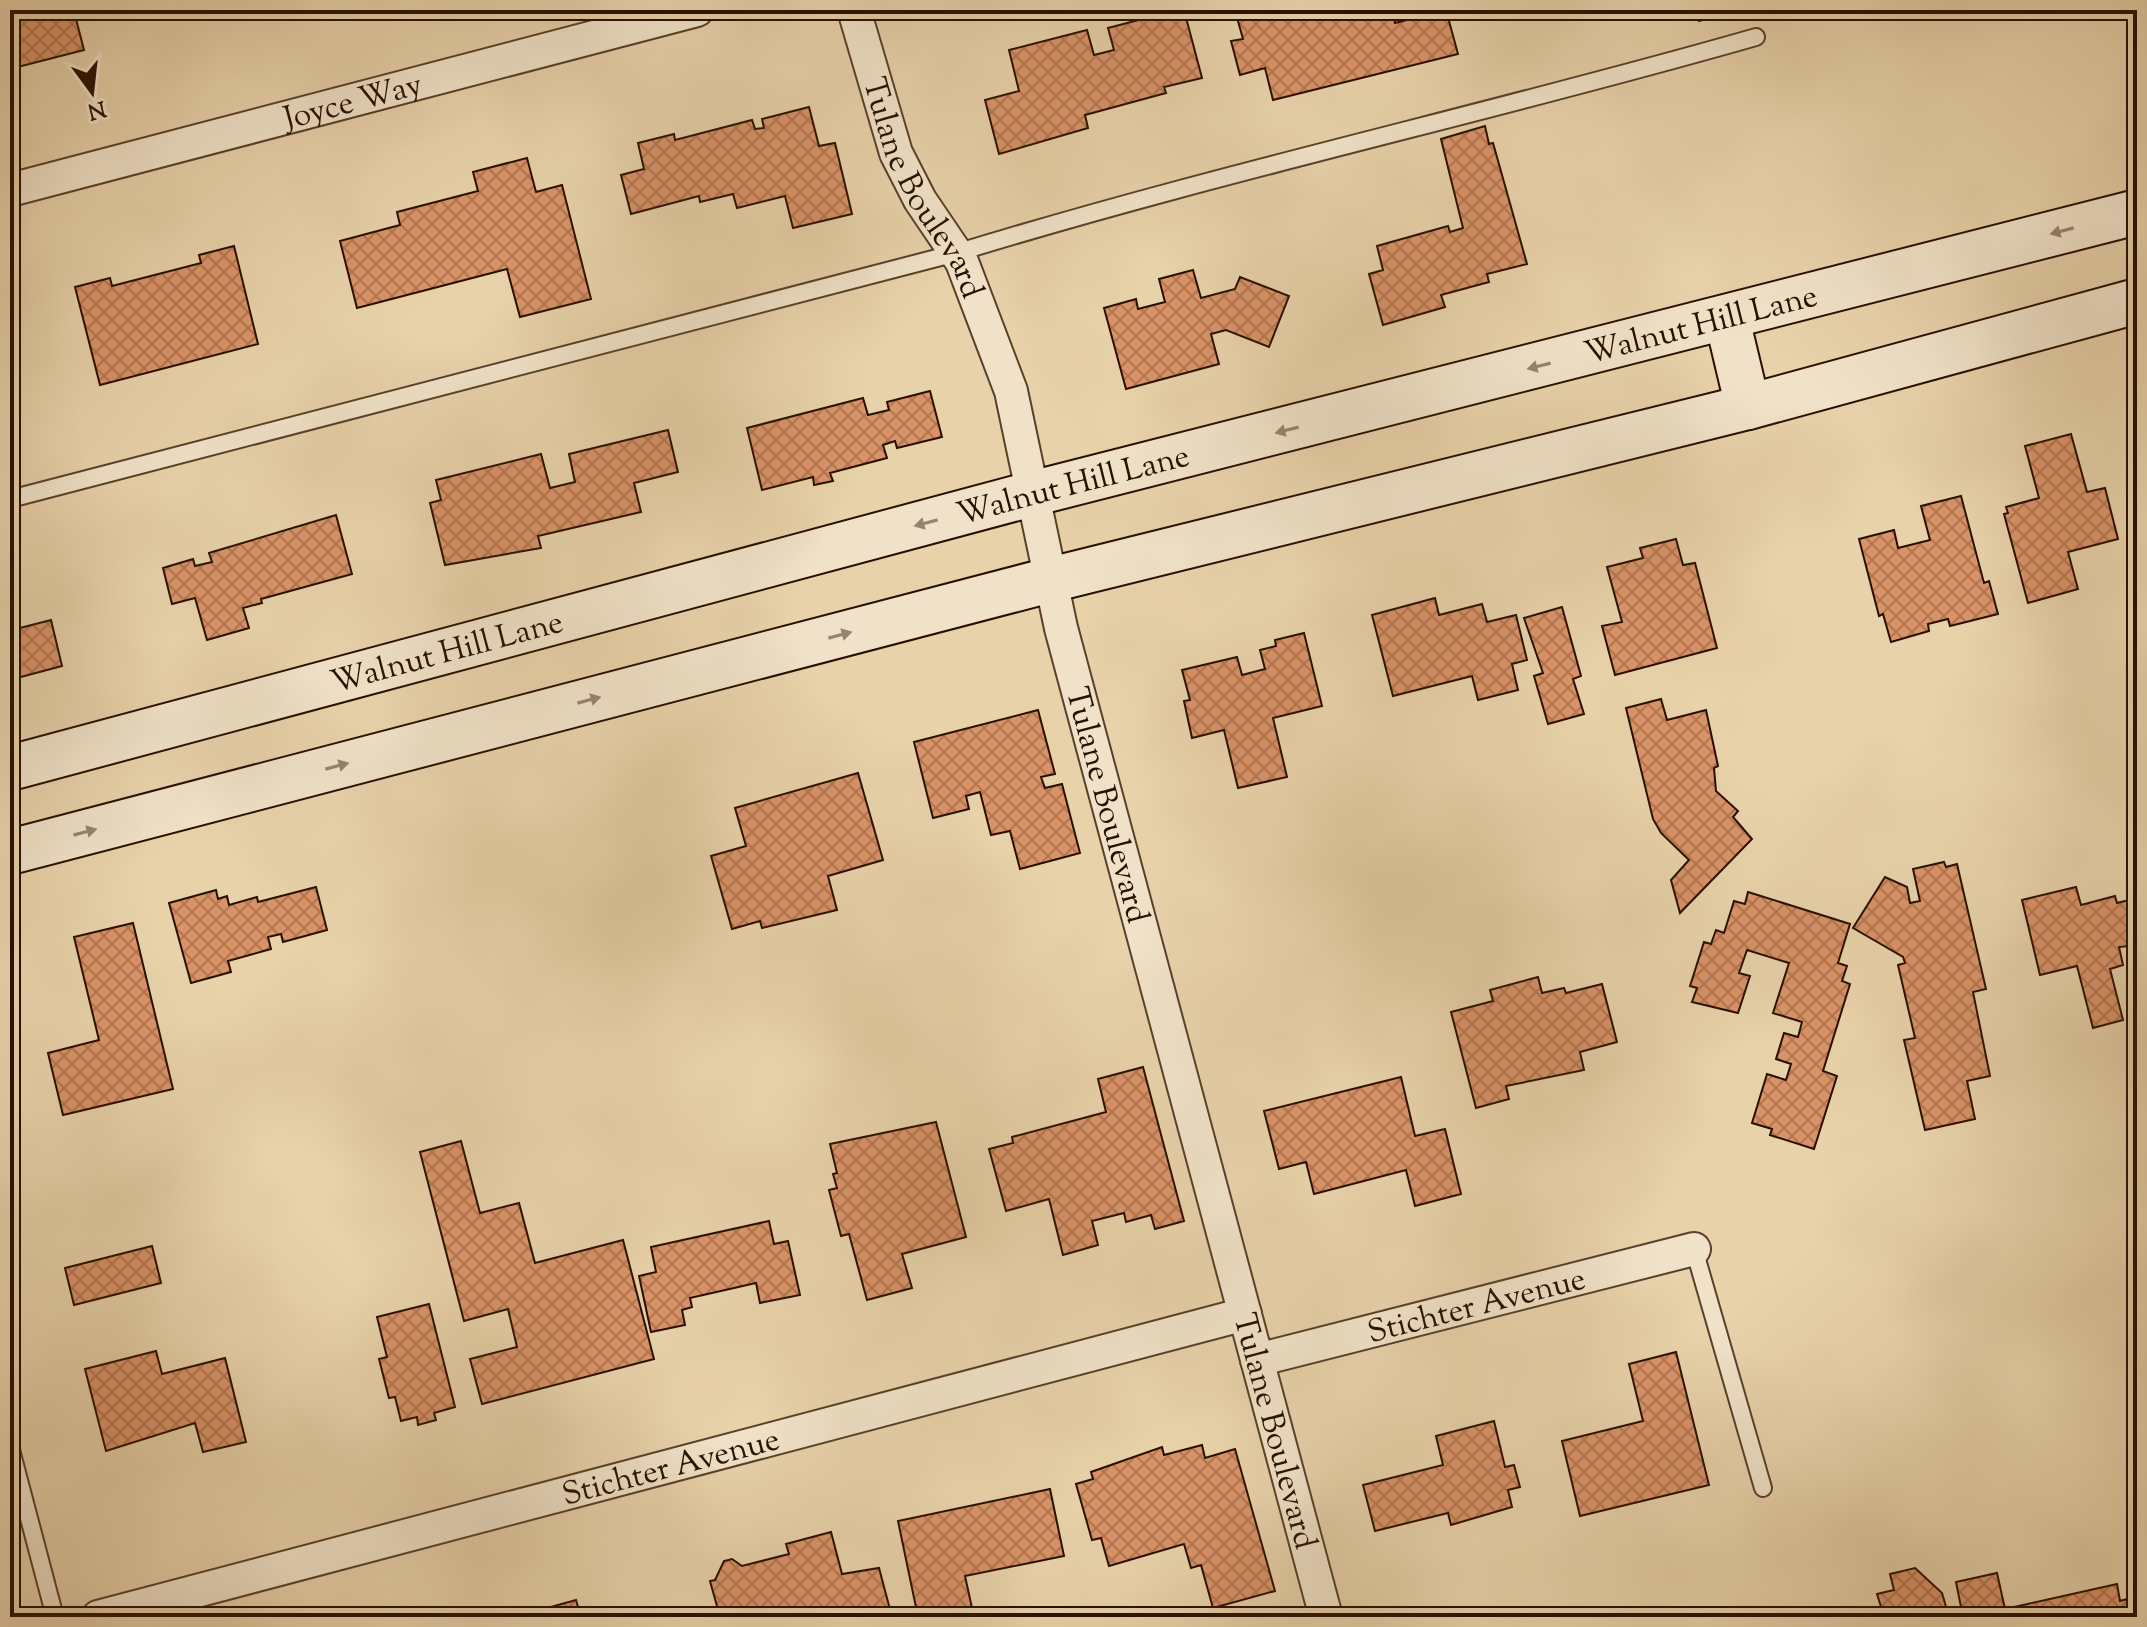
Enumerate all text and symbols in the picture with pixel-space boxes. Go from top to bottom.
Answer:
north arrow [52,52,132,132]
street label: Joyce Way [277,63,427,144]
street label: Tulane Boulevard [849,72,994,305]
text: N [83,91,109,126]
one-way arrow [2049,226,2074,238]
street label: Walnut Hill Lane [1580,274,1823,378]
one-way arrow [1526,361,1551,373]
one-way arrow [1274,424,1299,436]
street label: Walnut Hill Lane [952,435,1195,539]
one-way arrow [914,517,939,529]
street label: Walnut Hill Lane [326,601,569,707]
one-way arrow [828,628,853,640]
street label: Tulane Boulevard [1052,683,1159,929]
one-way arrow [576,694,601,706]
one-way arrow [325,760,350,772]
one-way arrow [74,825,98,838]
street label: Stichter Avenue [1363,1257,1591,1357]
street label: Tulane Boulevard [1220,1308,1327,1555]
street label: Stichter Avenue [557,1418,785,1519]

